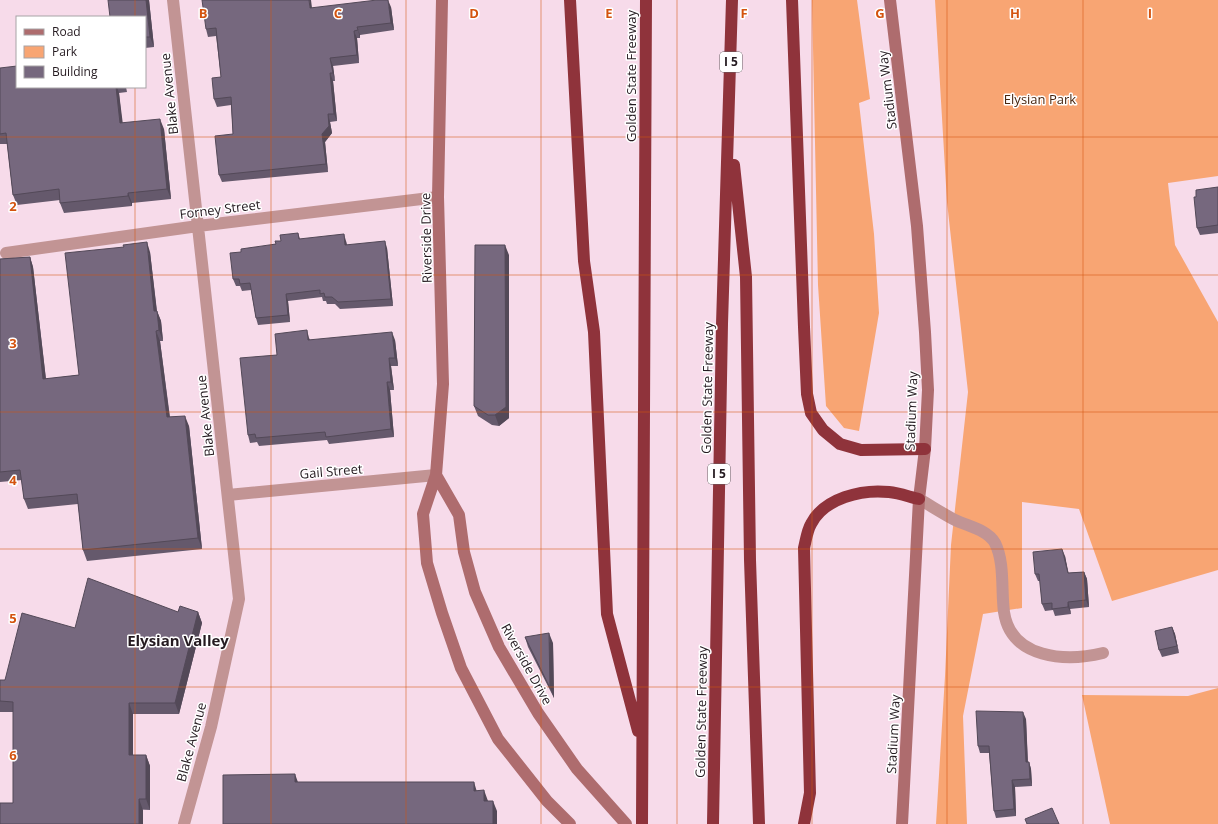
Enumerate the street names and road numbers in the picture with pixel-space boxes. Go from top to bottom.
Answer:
street label: Golden State Freeway [622,10,640,142]
street label: Stadium Way [873,49,901,130]
street label: Blake Avenue [156,52,182,136]
road number: I 5 [720,52,742,72]
street label: Riverside Drive [416,193,436,283]
street label: Forney Street [179,195,262,223]
street label: Golden State Freeway [697,321,717,454]
street label: Stadium Way [901,371,921,451]
street label: Blake Avenue [192,374,218,458]
street label: Gail Street [299,459,363,483]
road number: I 5 [708,464,730,484]
street label: Riverside Drive [497,620,557,708]
street label: Golden State Freeway [691,645,711,778]
street label: Stadium Way [882,693,904,774]
street label: Blake Avenue [172,700,210,784]

